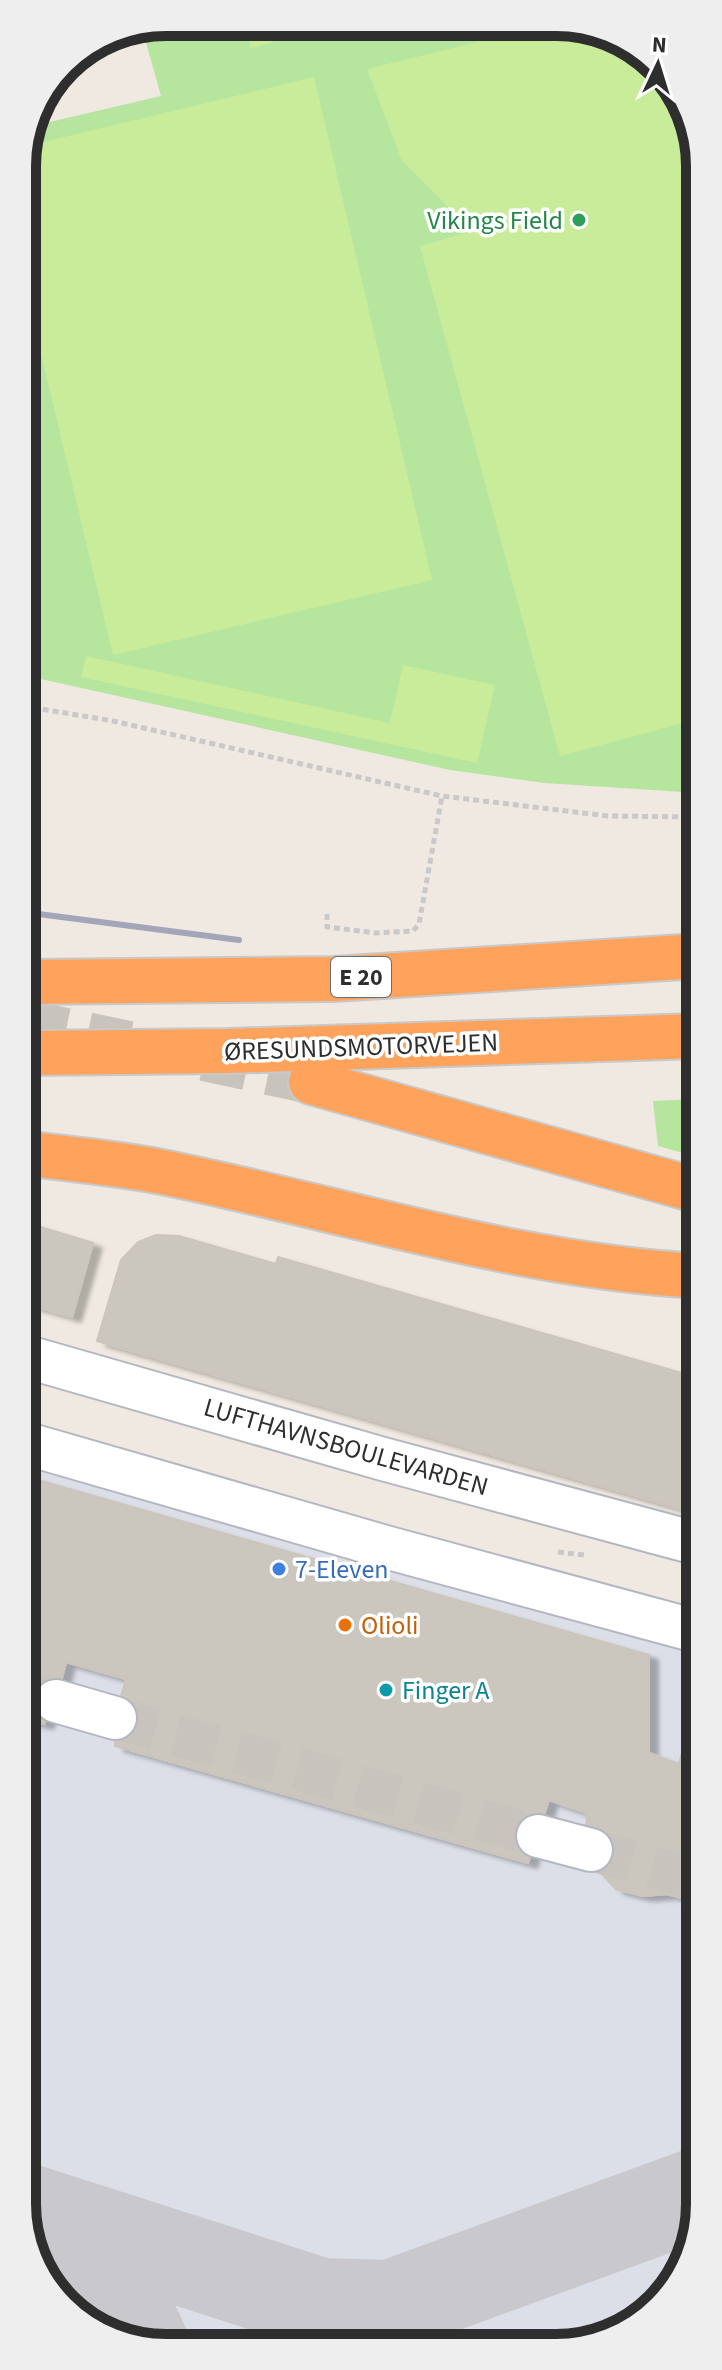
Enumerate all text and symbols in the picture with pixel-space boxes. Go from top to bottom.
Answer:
north arrow [618,24,698,104]
text: N [651,29,668,62]
place label: Vikings Field [427,202,563,239]
marker: Vikings Field [570,211,588,229]
road number: E 20 [331,957,391,997]
street label: ØRESUNDSMOTORVEJEN [223,1024,499,1070]
street label: LUFTHAVNSBOULEVARDEN [199,1389,493,1505]
place label: 7-Eleven [295,1551,389,1588]
marker: 7-Eleven [270,1560,288,1578]
place label: Olioli [361,1607,418,1644]
marker: Olioli [336,1616,354,1634]
place label: Finger A [402,1672,490,1709]
marker: Finger A [377,1681,395,1699]

